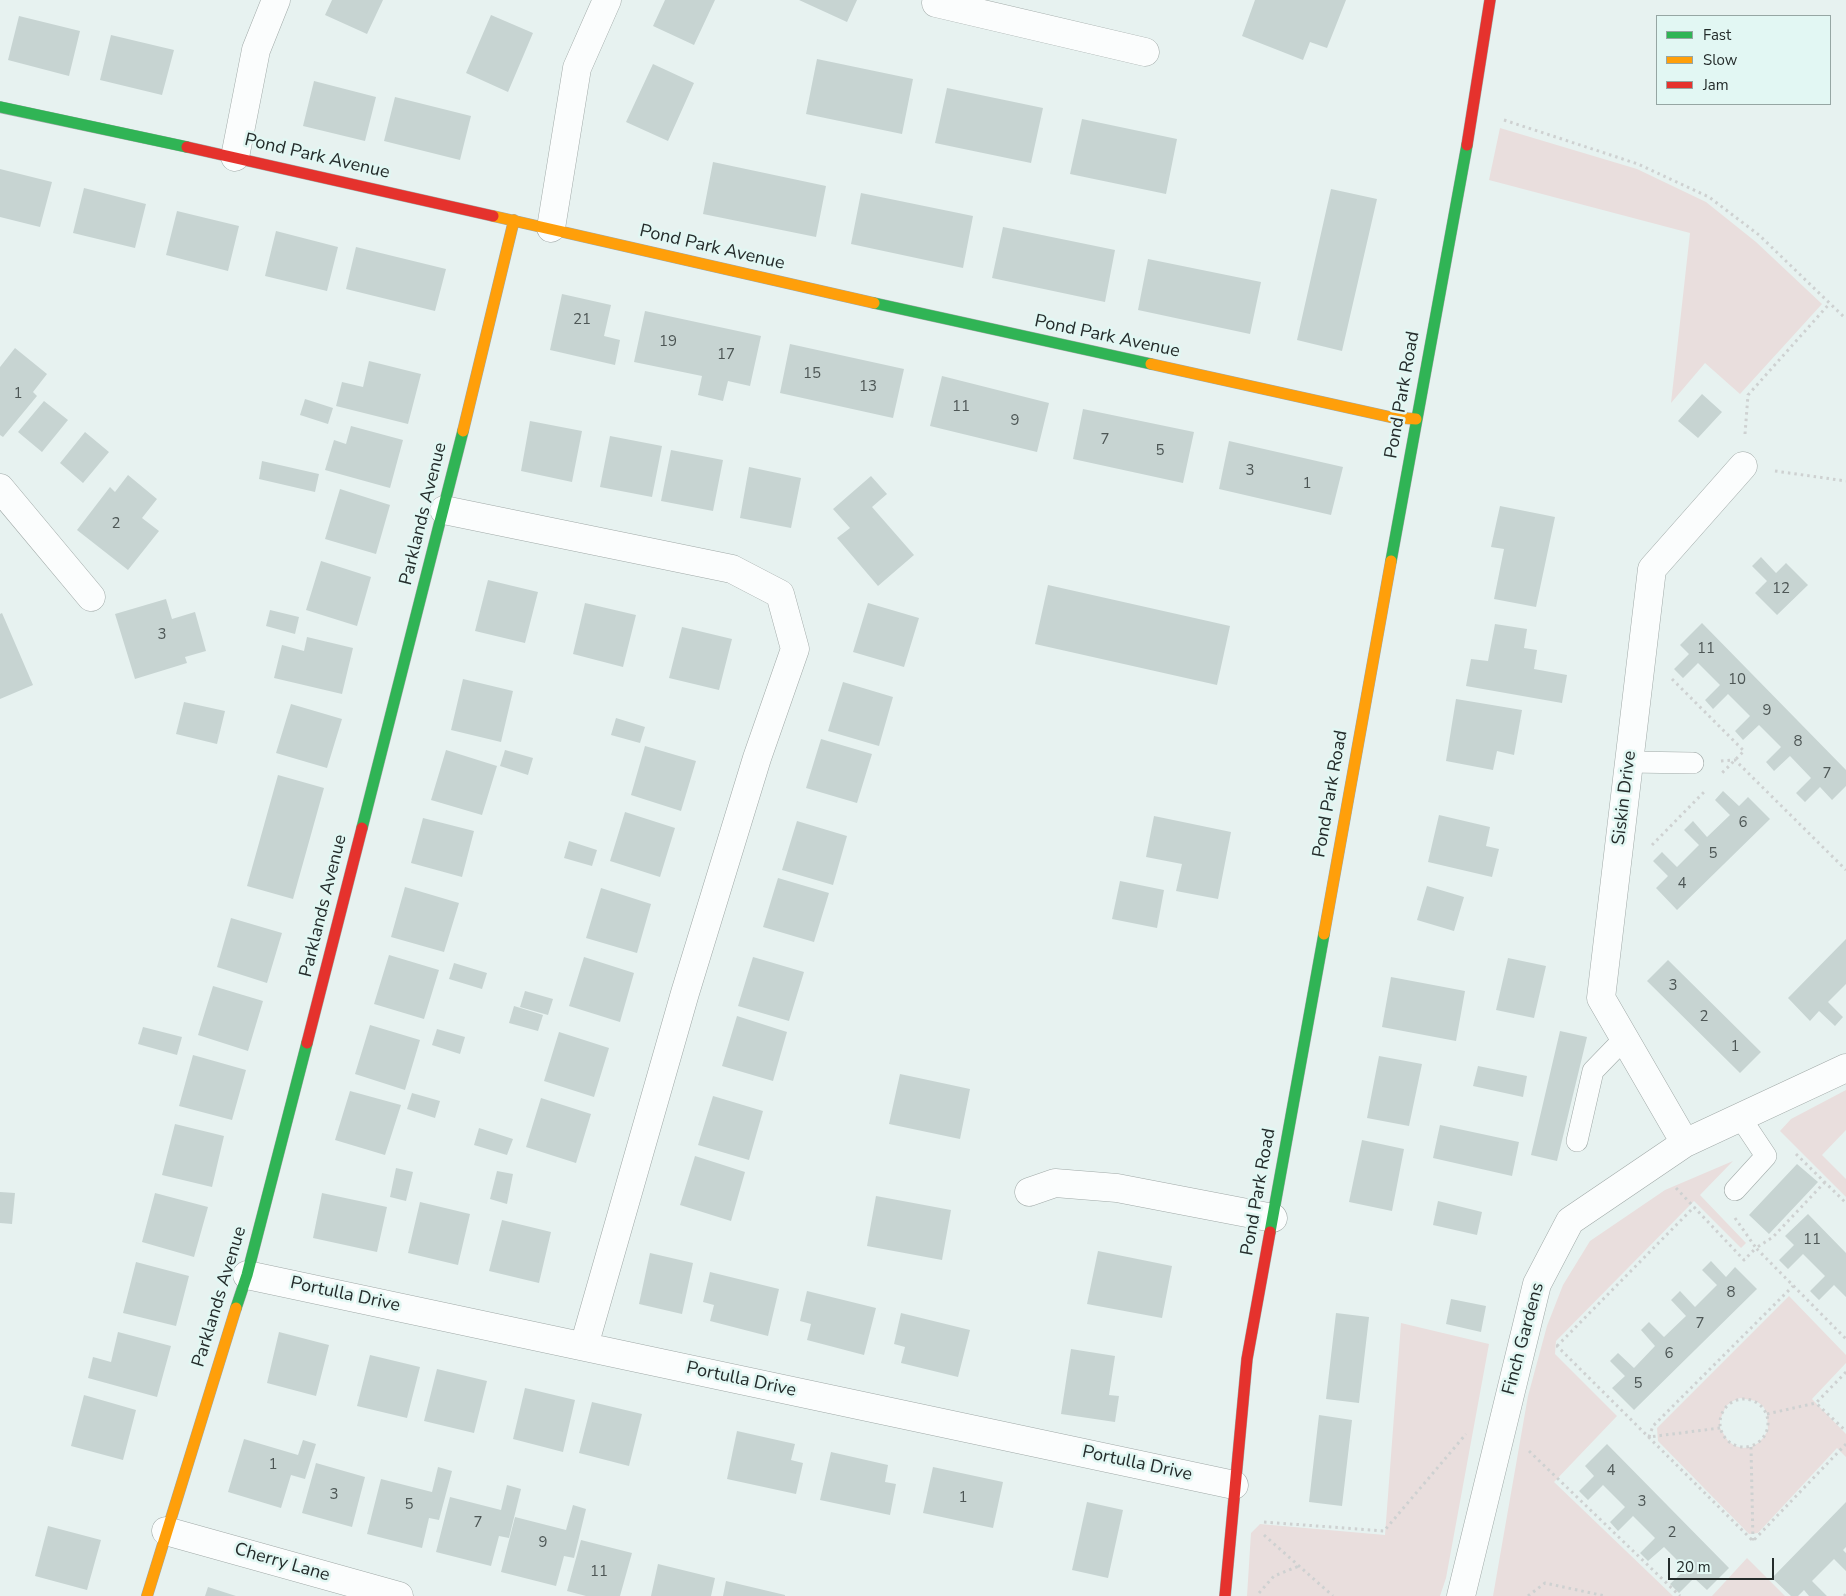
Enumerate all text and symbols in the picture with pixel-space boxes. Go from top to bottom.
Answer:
legend [1656,15,1831,105]
text: Fast [1703,25,1731,45]
text: Slow [1703,50,1737,70]
text: Jam [1703,75,1729,95]
street label: Pond Park Avenue [242,130,392,184]
street label: Pond Park Avenue [637,221,787,275]
house number: 21 [573,311,591,329]
street label: Pond Park Avenue [1032,311,1182,363]
street label: Pond Park Road [1381,330,1425,460]
house number: 19 [659,333,677,351]
house number: 17 [717,346,735,364]
house number: 15 [803,365,821,383]
house number: 13 [859,378,877,396]
house number: 1 [14,385,22,403]
house number: 11 [952,398,970,416]
house number: 9 [1011,412,1019,430]
house number: 7 [1101,431,1109,449]
street label: Parklands Avenue [396,441,452,587]
house number: 5 [1156,442,1164,460]
house number: 3 [1246,462,1254,480]
house number: 1 [1303,475,1311,493]
house number: 2 [112,515,120,533]
house number: 12 [1772,580,1790,598]
house number: 3 [158,626,166,644]
house number: 11 [1697,640,1715,658]
house number: 10 [1728,671,1746,689]
house number: 9 [1763,702,1771,720]
street label: Pond Park Road [1309,729,1353,859]
house number: 8 [1794,733,1802,751]
street label: Siskin Drive [1609,750,1641,846]
house number: 7 [1823,765,1831,783]
house number: 6 [1739,814,1747,832]
street label: Parklands Avenue [296,833,352,979]
house number: 5 [1709,845,1717,863]
house number: 4 [1678,875,1686,893]
house number: 3 [1669,977,1677,995]
house number: 2 [1700,1008,1708,1026]
house number: 1 [1731,1038,1739,1056]
street label: Pond Park Road [1237,1127,1281,1257]
street label: Parklands Avenue [188,1224,252,1370]
house number: 11 [1803,1231,1821,1249]
street label: Portulla Drive [288,1273,402,1317]
street label: Finch Gardens [1499,1281,1549,1397]
house number: 8 [1727,1284,1735,1302]
house number: 7 [1696,1315,1704,1333]
house number: 6 [1665,1345,1673,1363]
street label: Portulla Drive [684,1358,798,1402]
house number: 5 [1634,1375,1642,1393]
street label: Portulla Drive [1080,1442,1194,1486]
house number: 1 [269,1456,277,1474]
house number: 4 [1607,1462,1615,1480]
house number: 3 [330,1486,338,1504]
house number: 1 [959,1489,967,1507]
house number: 3 [1638,1493,1646,1511]
house number: 5 [405,1496,413,1514]
house number: 7 [474,1514,482,1532]
house number: 2 [1668,1524,1676,1542]
house number: 9 [539,1534,547,1552]
street label: Cherry Lane [232,1539,332,1587]
scale bar [1671,1548,1777,1580]
text: 20 m [1676,1557,1711,1577]
house number: 11 [590,1563,608,1581]

